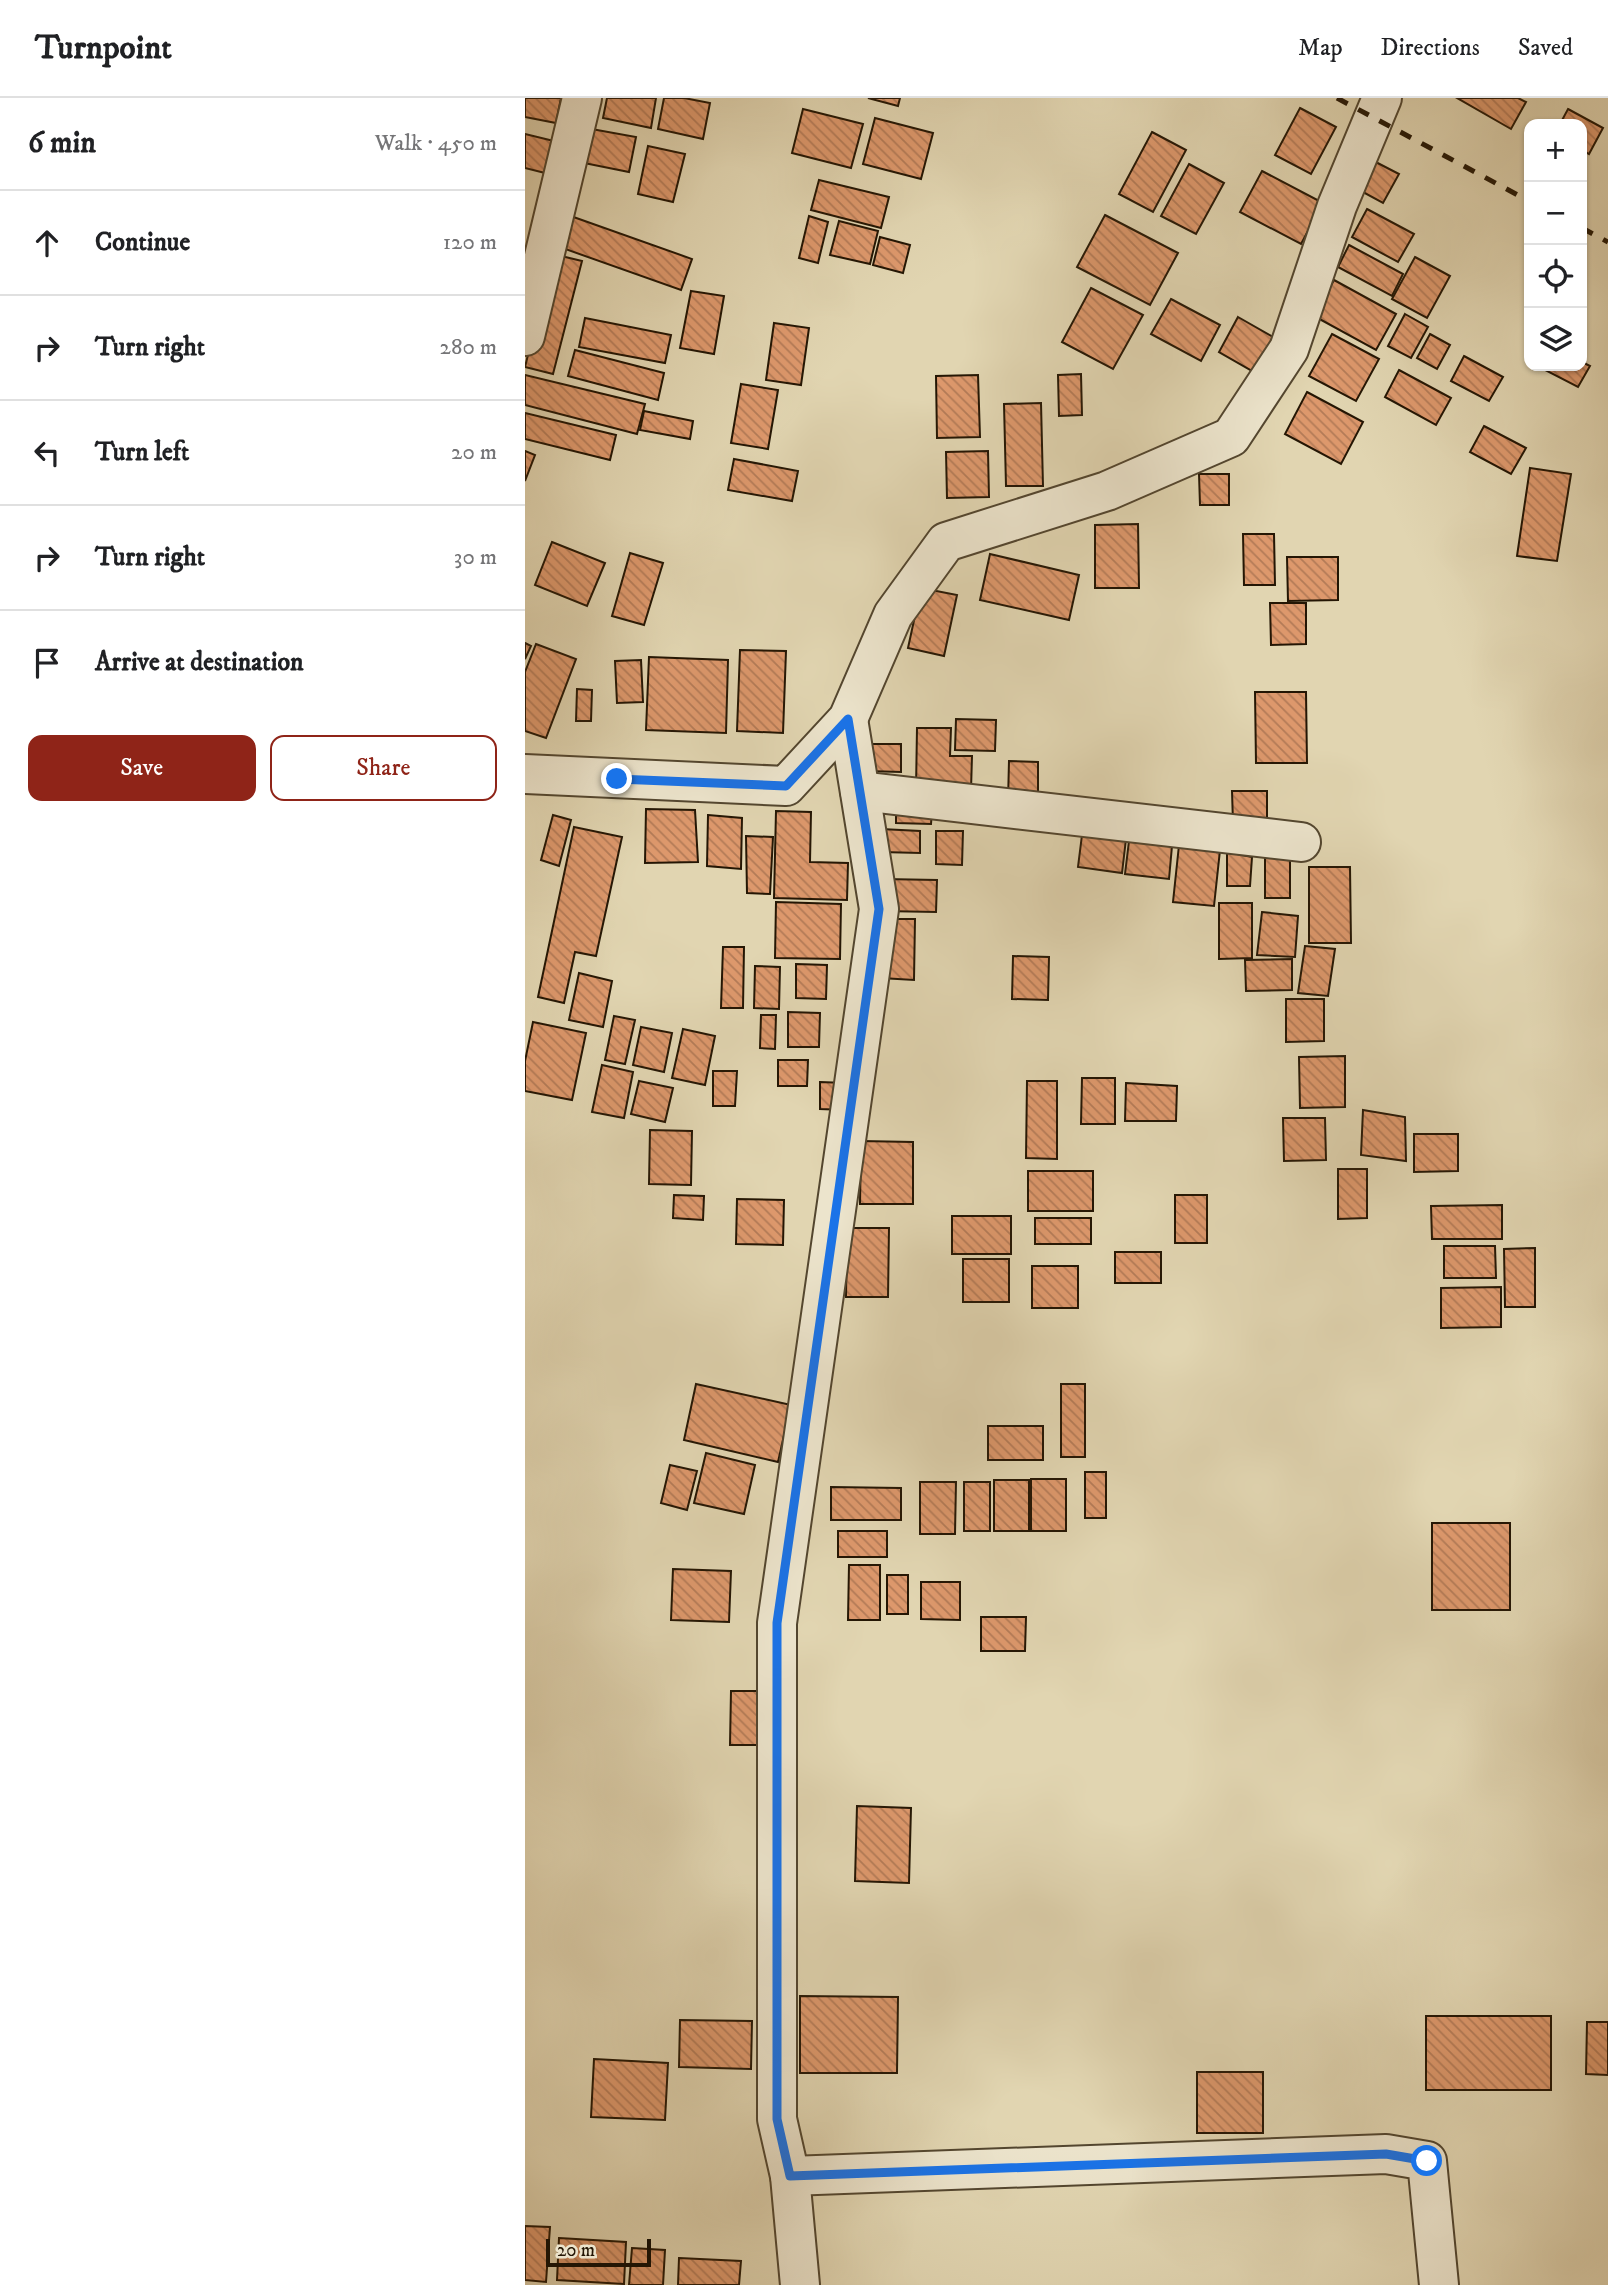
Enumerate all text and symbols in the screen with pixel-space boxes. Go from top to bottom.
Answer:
text: Turnpoint [35,28,172,69]
text: Map [1298,33,1343,63]
text: Directions [1381,33,1480,63]
text: Saved [1518,33,1573,63]
map controls [1524,119,1587,371]
button: + [1524,119,1587,182]
text: 6 min [28,125,96,162]
text: Walk · 450 m [375,129,497,158]
button: − [1524,182,1587,245]
icon: ahead [28,224,66,262]
text: Continue [95,226,190,259]
text: 120 m [443,228,497,257]
button: locate [1524,245,1587,308]
button: layers [1524,308,1587,371]
icon: right [28,329,66,367]
text: Turn right [95,331,205,364]
text: 280 m [440,333,497,362]
icon: left [28,434,66,472]
text: Turn left [95,436,189,469]
text: 20 m [451,438,497,467]
icon: right [28,539,66,577]
text: Turn right [95,541,205,574]
text: 30 m [454,543,497,572]
icon: arrive [28,644,66,682]
text: Arrive at destination [95,646,304,679]
button: Save [28,735,256,801]
button: Share [270,735,497,801]
route end [601,763,632,794]
route start [1411,2145,1442,2176]
scale bar [546,2236,651,2268]
text: 20 m [557,2239,595,2262]

